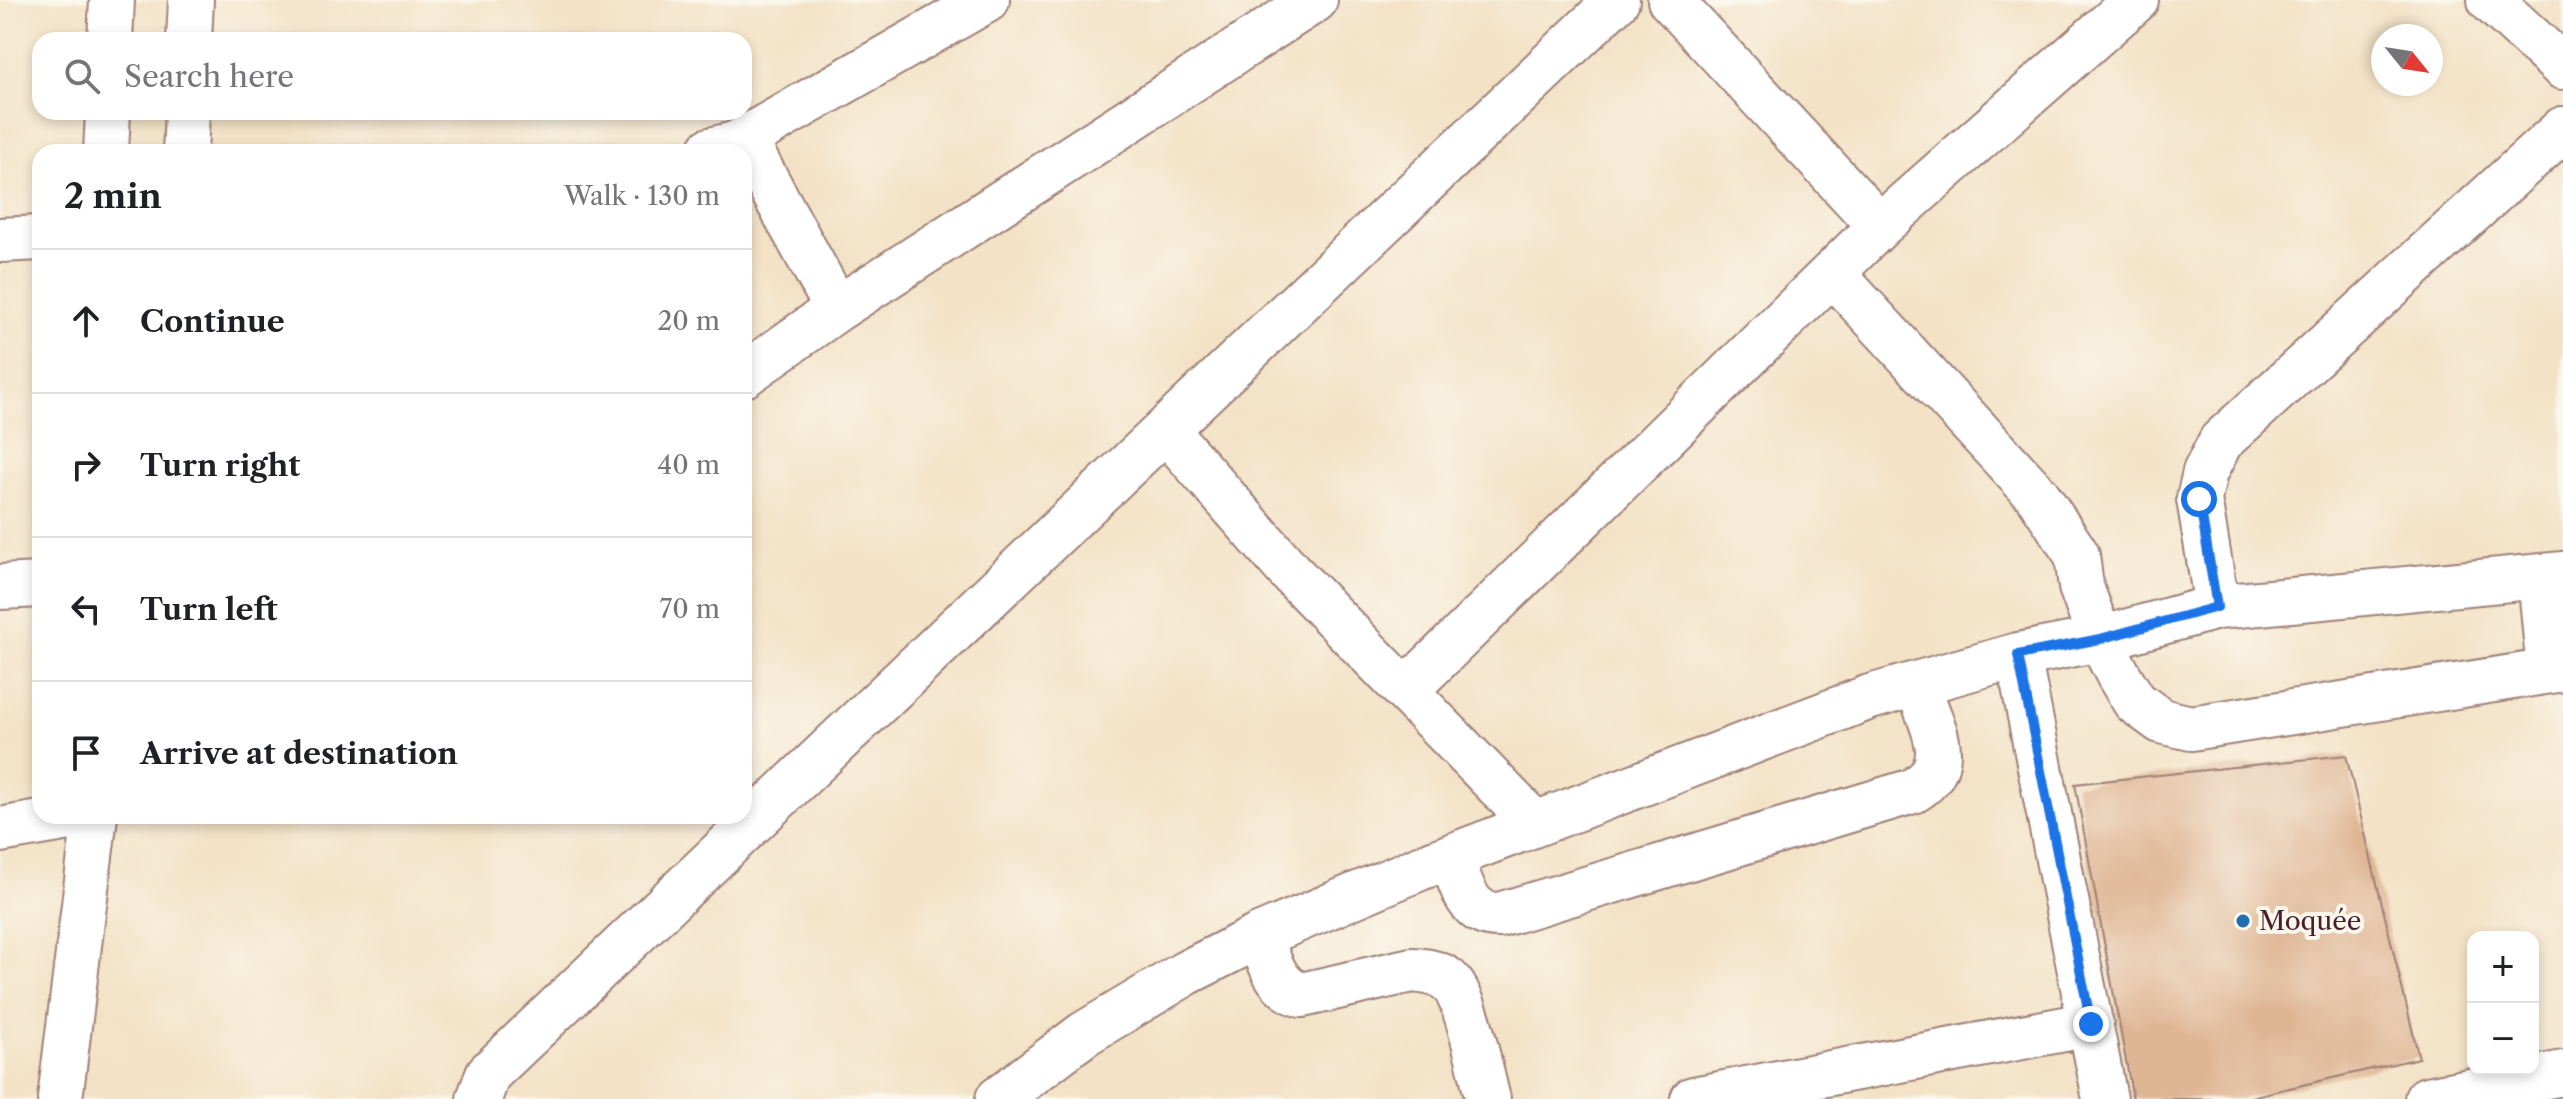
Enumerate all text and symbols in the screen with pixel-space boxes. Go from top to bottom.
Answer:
north arrow [2371,24,2443,96]
search box [32,32,752,120]
icon: search [60,54,104,98]
text: Search here [124,58,294,95]
text: 2 min [64,175,162,217]
text: Walk · 130 m [564,180,720,212]
icon: ahead [64,299,108,343]
text: Continue [140,303,285,340]
text: 20 m [657,305,720,337]
icon: right [64,443,108,487]
text: Turn right [140,447,300,484]
text: 40 m [657,449,720,481]
route start [2181,481,2217,517]
icon: left [64,587,108,631]
text: Turn left [140,591,277,628]
text: 70 m [660,593,720,625]
icon: arrive [64,731,108,775]
text: Arrive at destination [140,735,458,772]
place label: Moquée [2259,905,2361,937]
marker: Moquée [2234,912,2252,930]
map controls [2467,931,2539,1075]
button: + [2467,931,2539,1003]
button: − [2467,1003,2539,1075]
route end [2073,1006,2109,1042]

